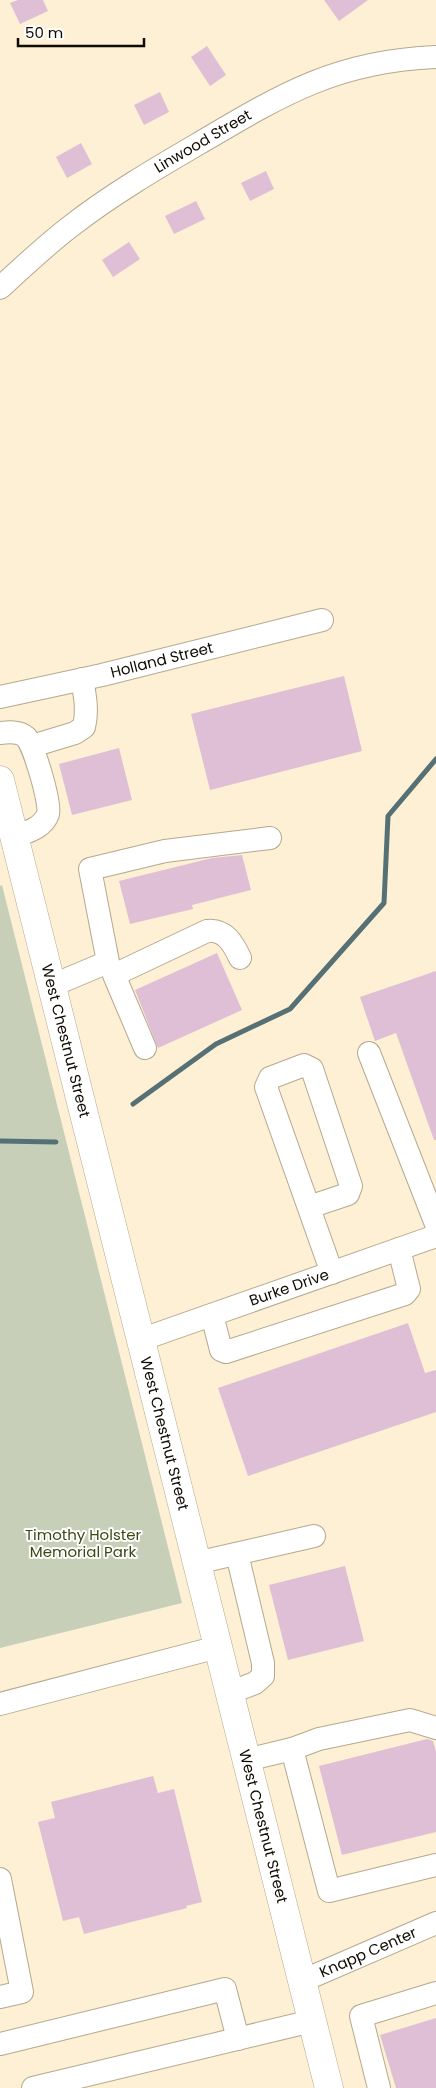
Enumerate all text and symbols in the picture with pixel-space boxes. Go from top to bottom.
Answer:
scale bar [18,15,144,47]
text: 50 m [25,22,63,43]
street label: Linwood Street [150,104,255,178]
street label: Holland Street [108,637,215,683]
street label: West Chestnut Street [37,962,96,1120]
street label: Burke Drive [246,1263,332,1311]
street label: West Chestnut Street [135,1354,194,1513]
park label: Timothy Holster Memorial Park [25,1524,142,1562]
street label: West Chestnut Street [234,1747,293,1905]
street label: Knapp Center [316,1922,420,1982]

